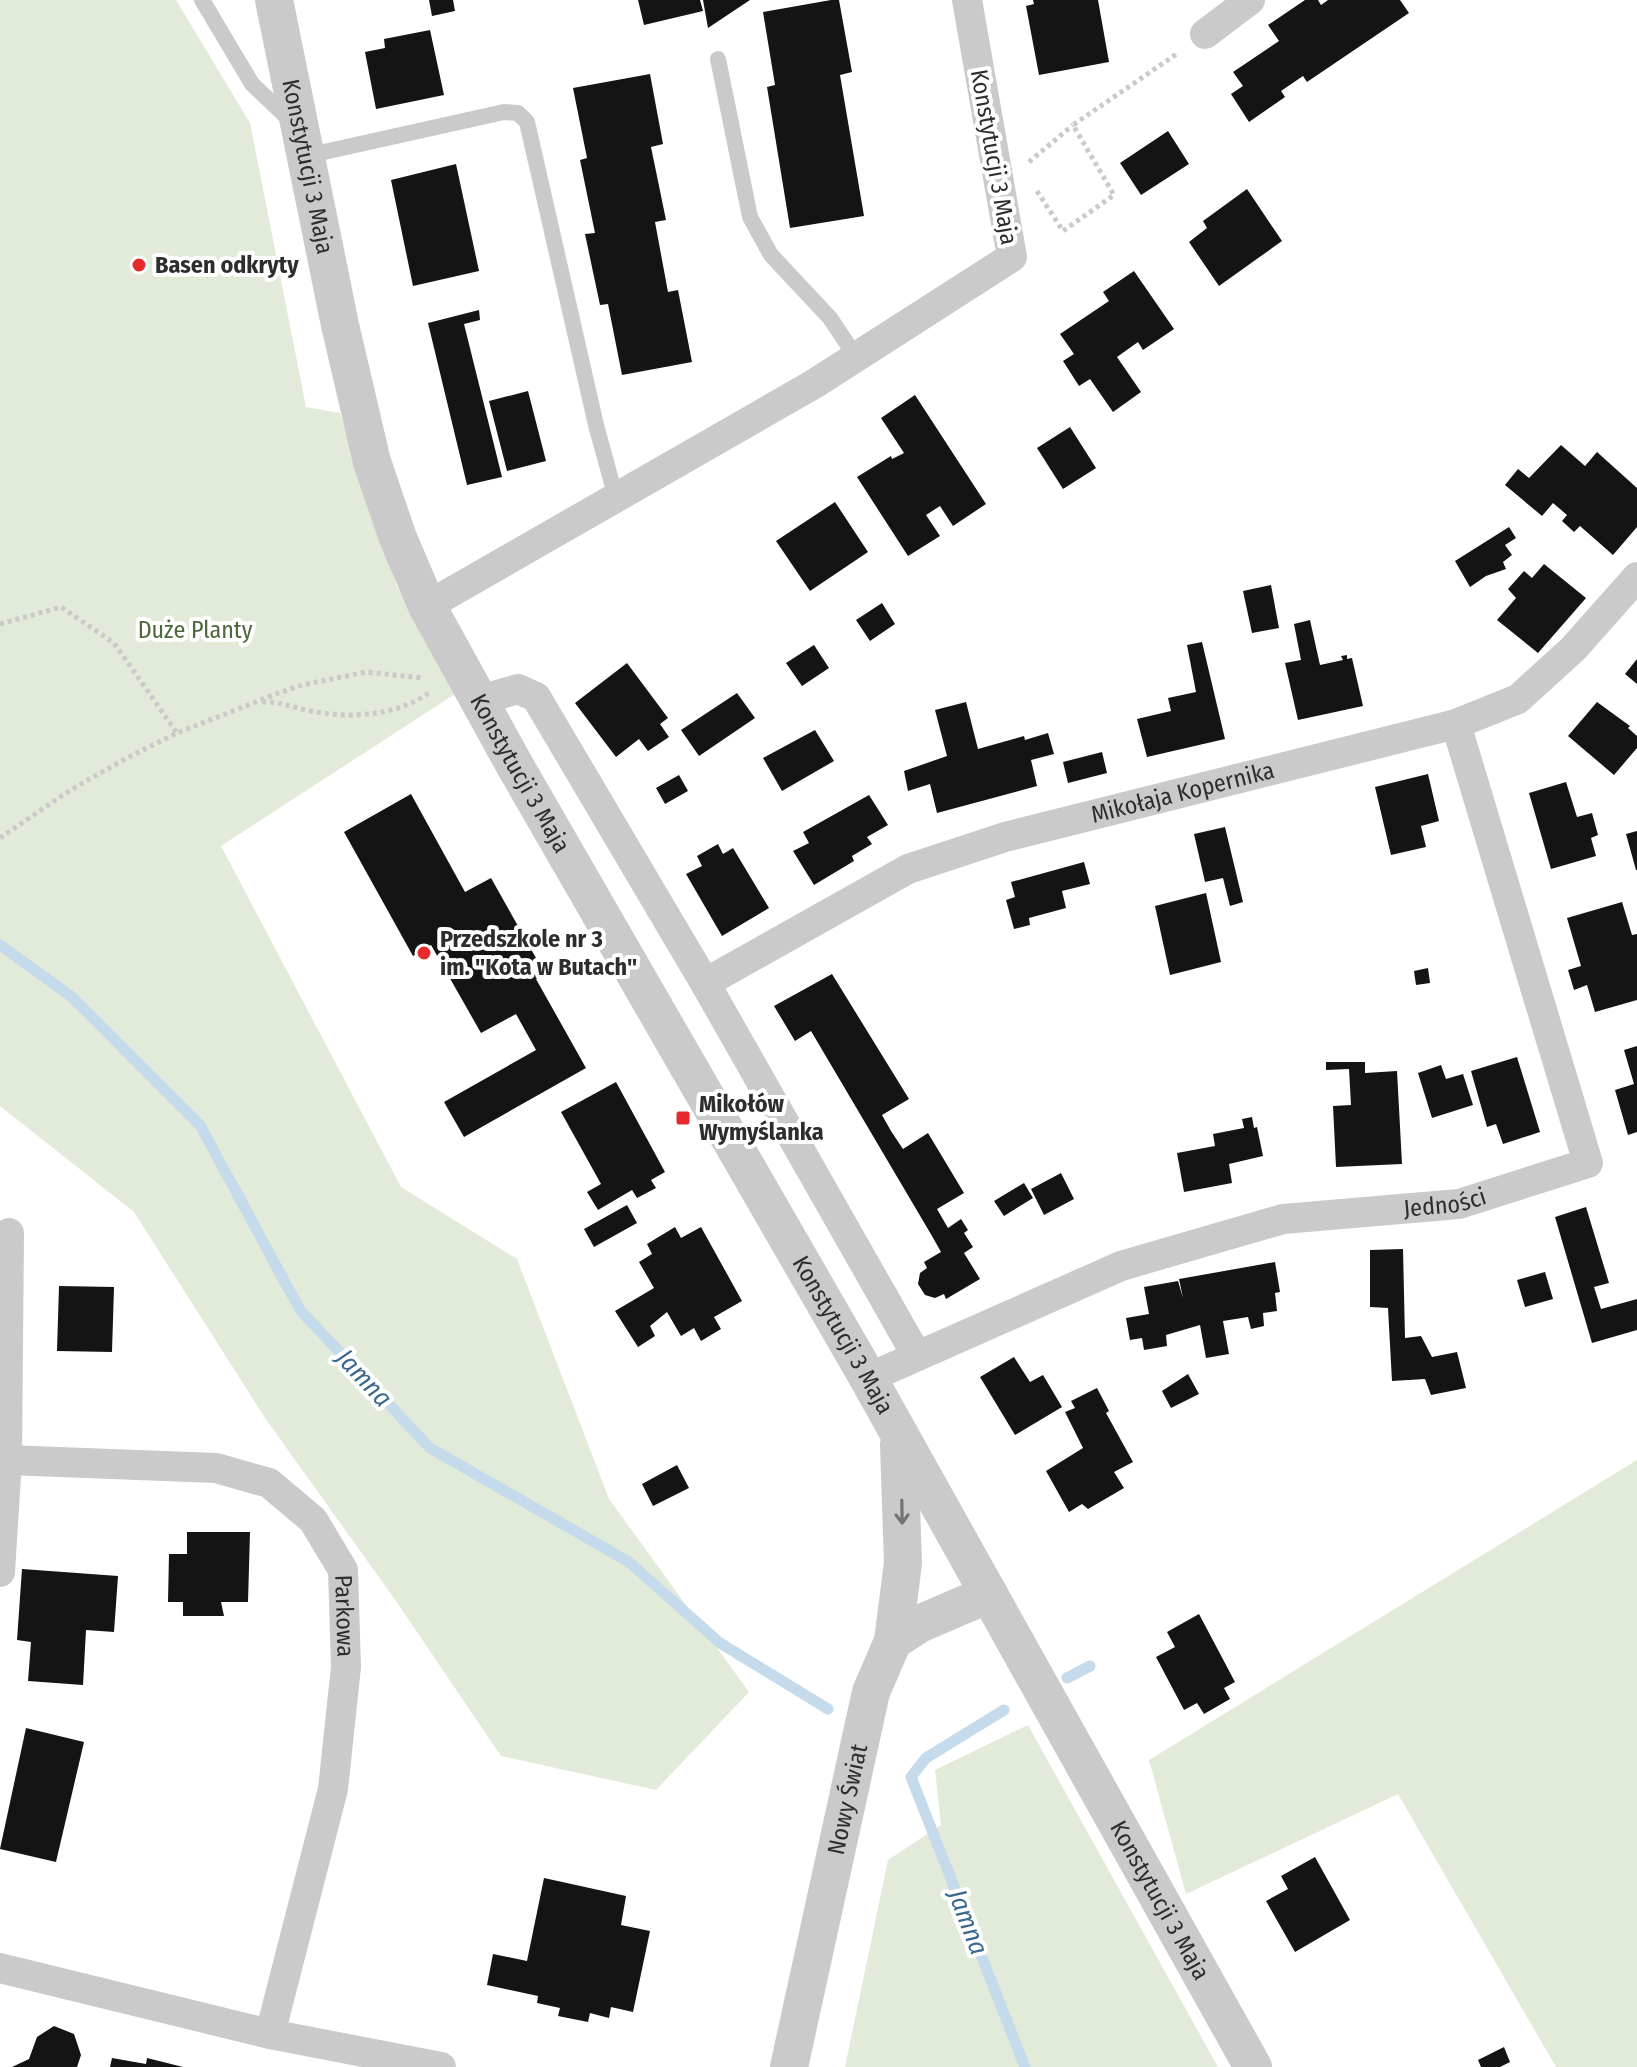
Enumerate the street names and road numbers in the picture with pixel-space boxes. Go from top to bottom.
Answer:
street label: Konstytucji 3 Maja [965,67,1023,247]
street label: Konstytucji 3 Maja [276,77,339,256]
street label: Konstytucji 3 Maja [464,689,576,858]
street label: Mikołaja Kopernika [1088,756,1277,829]
street label: Jedności [1402,1182,1490,1223]
street label: Konstytucji 3 Maja [787,1251,899,1419]
street label: Parkowa [329,1574,360,1657]
street label: Nowy Świat [822,1741,873,1857]
street label: Konstytucji 3 Maja [1104,1816,1215,1985]

